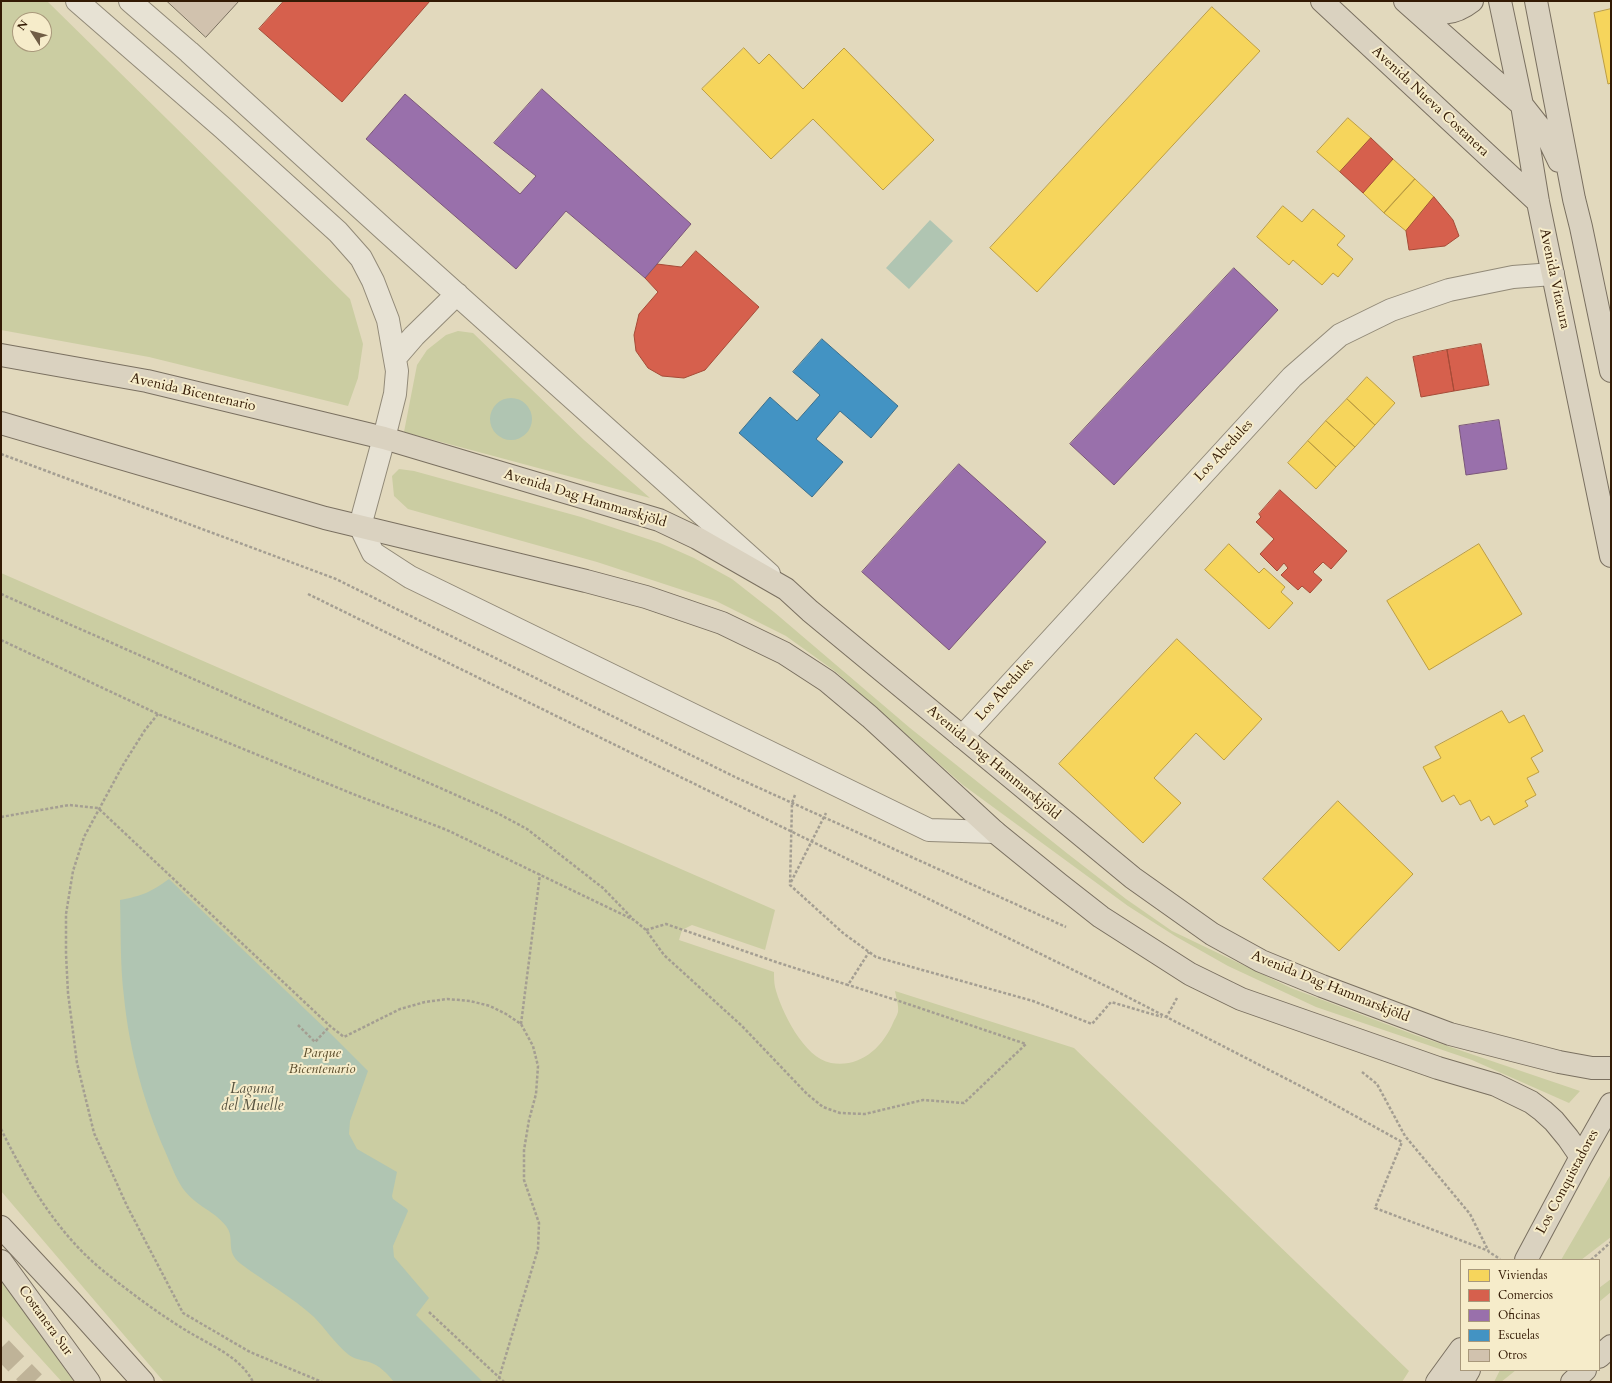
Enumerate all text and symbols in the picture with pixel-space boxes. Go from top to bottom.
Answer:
north arrow [12,12,52,52]
text: N [14,17,32,34]
street label: Avenida Nueva Costanera [1368,43,1492,161]
street label: Avenida Vitacura [1535,227,1573,331]
street label: Avenida Bicentenario [129,370,257,416]
street label: Los Abedules [1191,417,1257,485]
street label: Avenida Dag Hammarskjöld [502,466,668,532]
street label: Los Abedules [973,655,1037,725]
street label: Avenida Dag Hammarskjöld [923,702,1063,824]
street label: Avenida Dag Hammarskjöld [1249,948,1411,1026]
park label: Parque Bicentenario [289,1046,355,1078]
water label: Laguna del Muelle [221,1081,283,1116]
street label: Los Conquistadores [1533,1127,1603,1237]
legend [1460,1259,1600,1371]
text: Viviendas [1498,1267,1548,1283]
street label: Costanera Sur [14,1283,76,1359]
text: Comercios [1498,1287,1553,1303]
text: Oficinas [1498,1307,1540,1323]
text: Escuelas [1498,1327,1539,1343]
text: Otros [1498,1347,1527,1363]

